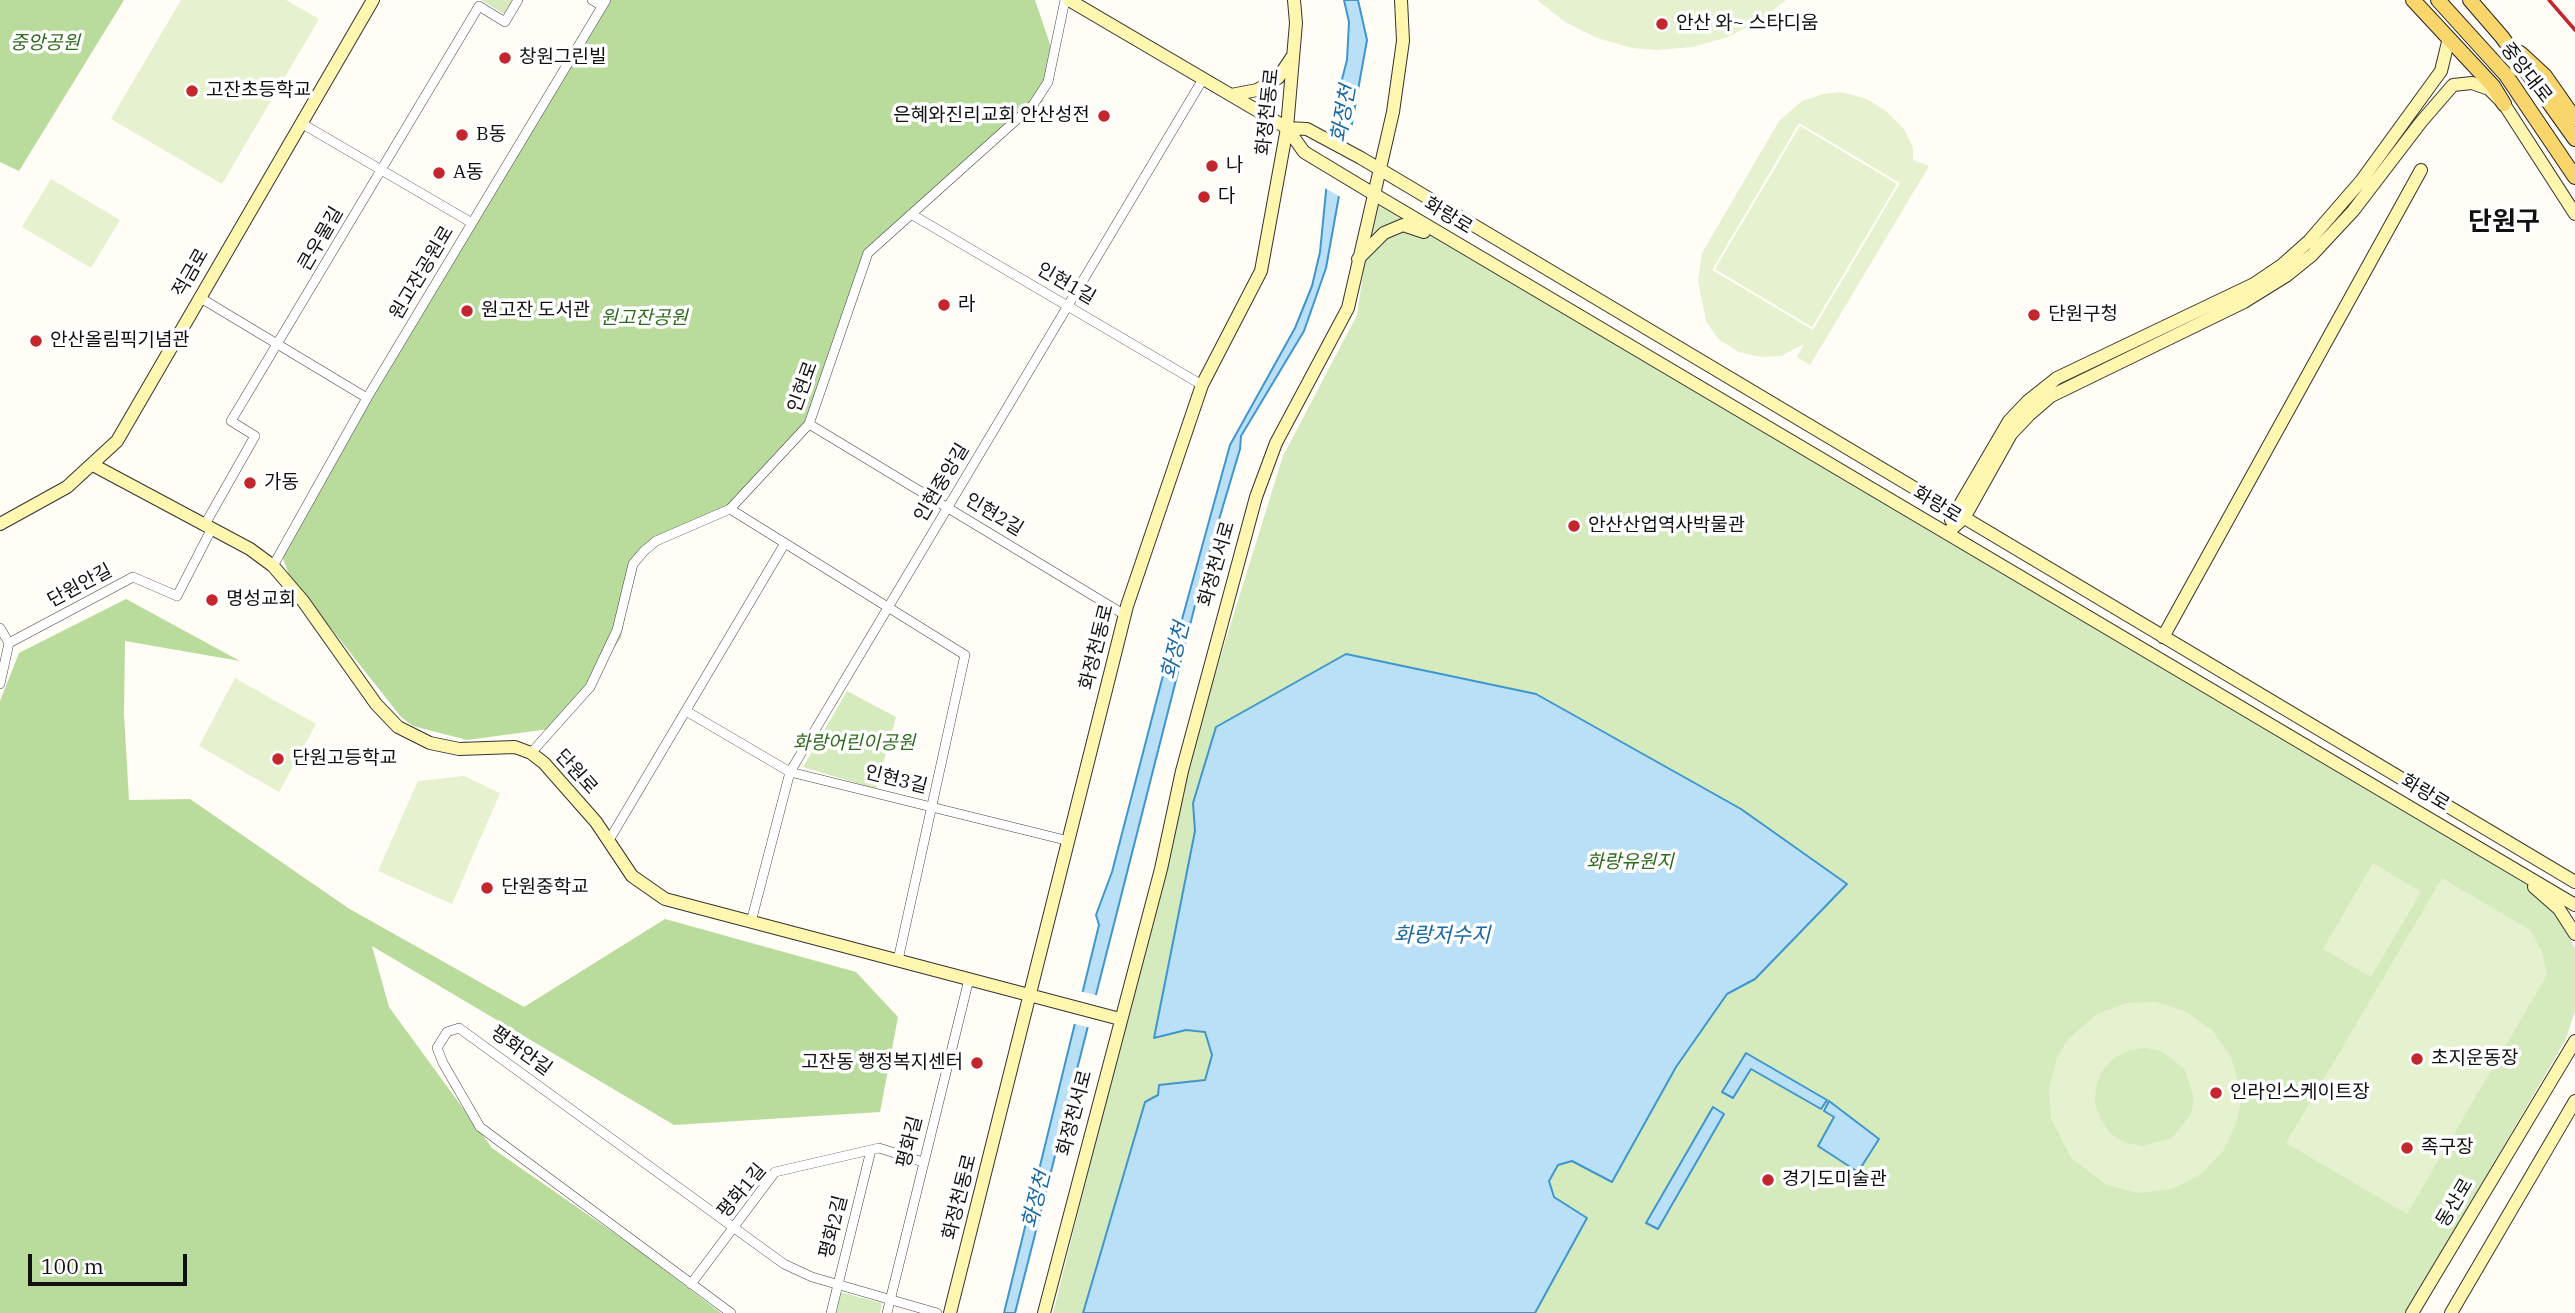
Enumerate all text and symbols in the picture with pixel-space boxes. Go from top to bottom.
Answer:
place label: 안산 와~ 스타디움 [1676,13,1819,35]
marker: 안산 와~ 스타디움 [1654,16,1670,32]
park label: 중앙공원 [10,33,80,55]
street label: 중앙대로 [2495,38,2557,108]
place label: 창원그린빌 [519,47,606,69]
marker: 창원그린빌 [497,50,513,66]
street label: 화정천동로 [1252,67,1284,157]
place label: 고잔초등학교 [206,80,311,102]
marker: 고잔초등학교 [184,83,200,99]
water label: 화정천 [1327,83,1361,145]
place label: 은혜와진리교회 안산성전 [893,105,1090,127]
marker: 은혜와진리교회 안산성전 [1096,108,1112,124]
place label: B동 [476,124,506,146]
marker: B동 [454,127,470,143]
place label: 나 [1226,155,1243,177]
marker: 나 [1204,158,1220,174]
place label: A동 [453,162,484,184]
marker: A동 [431,165,447,181]
place label: 다 [1218,186,1235,208]
marker: 다 [1196,189,1212,205]
street label: 화랑로 [1420,193,1476,239]
street label: 큰우물길 [294,203,348,275]
district label: 단원구 [2468,206,2540,238]
street label: 원고잔공원로 [385,222,459,324]
street label: 적금로 [168,245,214,301]
street label: 인현1길 [1033,258,1099,310]
place label: 라 [958,294,975,316]
marker: 라 [936,297,952,313]
place label: 원고잔 도서관 [481,300,590,322]
marker: 원고잔 도서관 [459,303,475,319]
place label: 단원구청 [2048,304,2118,326]
marker: 단원구청 [2026,307,2042,323]
park label: 원고잔공원 [600,308,688,330]
place label: 안산올림픽기념관 [50,330,190,352]
marker: 안산올림픽기념관 [28,333,44,349]
street label: 인현로 [783,358,823,416]
street label: 인현중앙길 [910,440,974,526]
place label: 가동 [264,472,299,494]
marker: 가동 [242,475,258,491]
street label: 화랑로 [1909,482,1965,528]
street label: 인현2길 [961,489,1027,541]
place label: 안산산업역사박물관 [1588,515,1745,537]
marker: 안산산업역사박물관 [1566,518,1582,534]
street label: 화정천서로 [1194,519,1240,609]
street label: 단원안길 [44,560,116,612]
place label: 명성교회 [226,589,296,611]
marker: 명성교회 [204,592,220,608]
street label: 화정천동로 [1075,602,1119,692]
water label: 화정천 [1157,620,1195,682]
park label: 화랑어린이공원 [793,733,915,755]
street label: 단원로 [550,745,602,799]
place label: 단원고등학교 [292,748,397,770]
marker: 단원고등학교 [270,751,286,767]
street label: 인현3길 [862,761,930,799]
street label: 화랑로 [2397,770,2453,816]
park label: 화랑유원지 [1586,852,1674,874]
place label: 단원중학교 [501,877,588,899]
marker: 단원중학교 [479,880,495,896]
water label: 화랑저수지 [1394,923,1490,949]
street label: 평화안길 [486,1021,556,1081]
place label: 초지운동장 [2431,1048,2518,1070]
marker: 초지운동장 [2409,1051,2425,1067]
place label: 고잔동 행정복지센터 [801,1052,963,1074]
marker: 고잔동 행정복지센터 [969,1055,985,1071]
street label: 화정천서로 [1053,1068,1097,1158]
place label: 인라인스케이트장 [2230,1082,2370,1104]
marker: 인라인스케이트장 [2208,1085,2224,1101]
street label: 평화길 [893,1114,927,1170]
place label: 족구장 [2421,1137,2473,1159]
marker: 족구장 [2399,1140,2415,1156]
street label: 화정천동로 [938,1152,982,1242]
street label: 평화1길 [713,1159,771,1223]
water label: 화정천 [1018,1169,1056,1231]
place label: 경기도미술관 [1782,1169,1887,1191]
marker: 경기도미술관 [1760,1172,1776,1188]
street label: 동산로 [2432,1175,2478,1231]
street label: 평화2길 [815,1193,853,1261]
scale bar [32,1240,191,1284]
text: 100 m [41,1252,104,1280]

